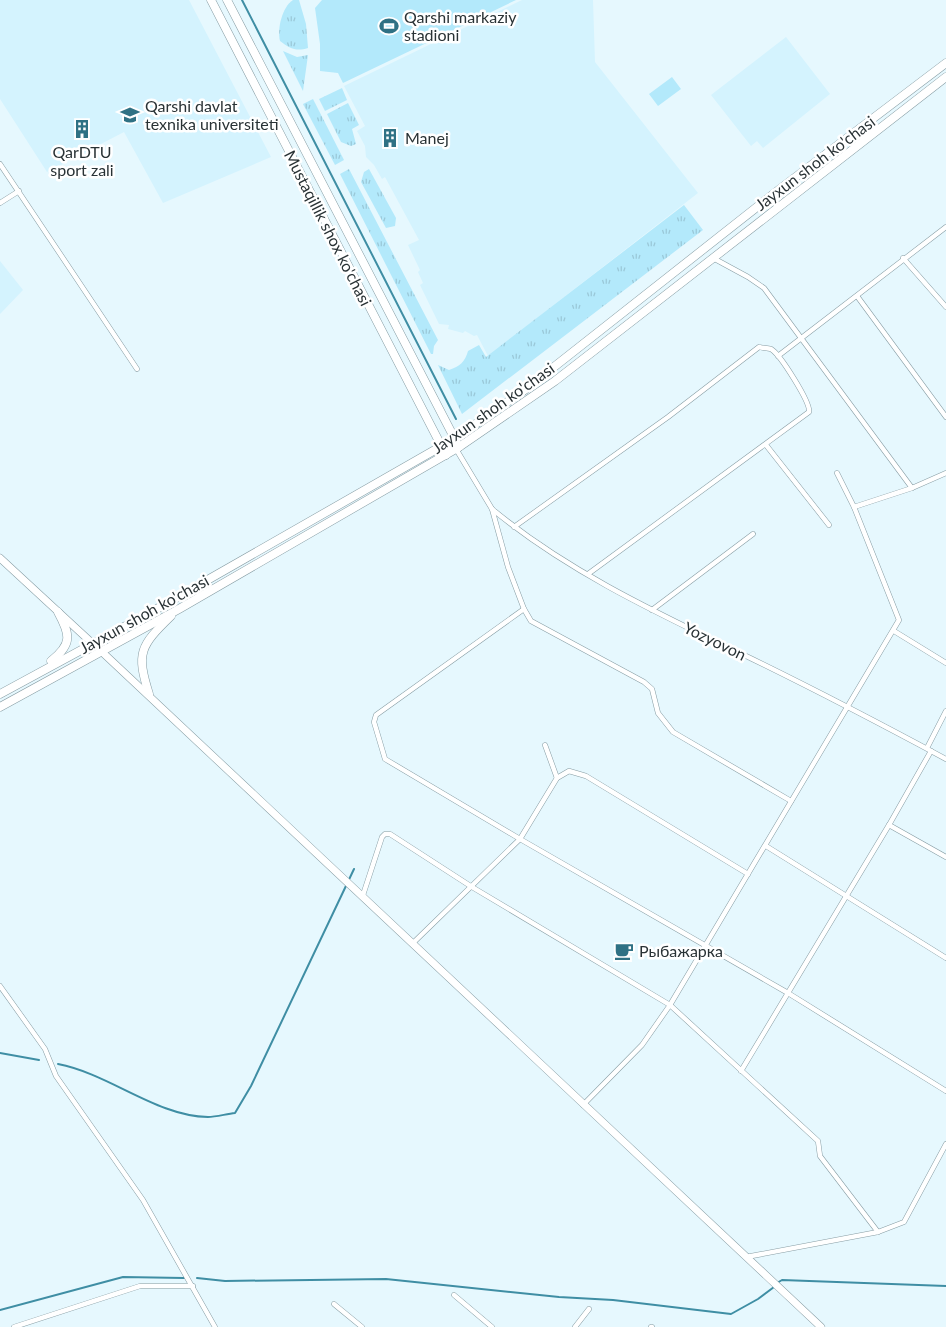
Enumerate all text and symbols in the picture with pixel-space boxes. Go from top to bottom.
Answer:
place label: Qarshi markaziy stadioni [404,7,517,44]
sports icon: Qarshi markaziy stadioni [378,15,400,37]
place label: Qarshi davlat texnika universiteti [145,96,279,133]
school or university icon: Qarshi davlat texnika universiteti [119,104,141,126]
street label: Jayxun shoh ko'chasi [751,111,878,214]
building icon: QarDTU sport zali [71,118,93,140]
building icon: Manej [379,127,401,149]
place label: Manej [405,128,449,147]
place label: QarDTU sport zali [50,142,114,179]
street label: Mustaqillik shox ko'chasi [281,147,376,309]
street label: Jayxun shoh ko'chasi [428,358,558,457]
street label: Jayxun shoh ko'chasi [76,570,212,657]
street label: Yozyovon [681,617,750,664]
cafe icon: Рыбажарка [613,940,635,962]
place label: Рыбажарка [639,941,723,960]

